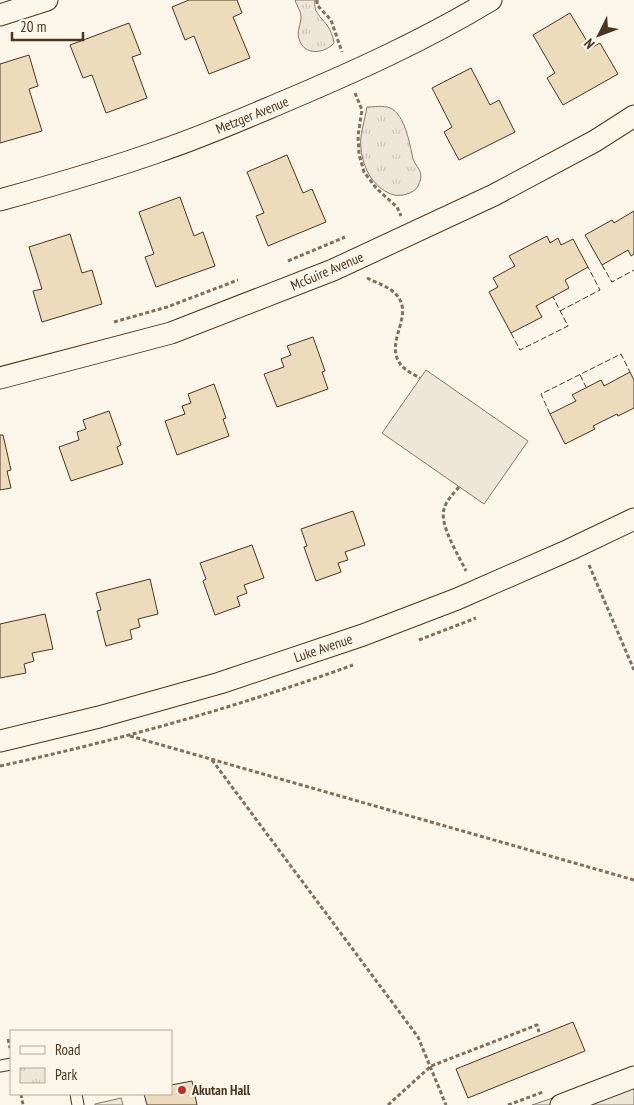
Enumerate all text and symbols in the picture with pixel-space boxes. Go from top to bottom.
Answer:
scale bar [12,10,84,42]
north arrow [574,10,624,60]
text: 20 m [20,17,46,36]
text: N [580,35,599,53]
street label: Metzger Avenue [213,92,291,138]
street label: McGuire Avenue [288,247,366,294]
street label: Luke Avenue [291,630,355,666]
legend [10,1030,172,1095]
text: Road [55,1040,81,1059]
text: Park [55,1065,77,1084]
place label: Akutan Hall [191,1081,251,1099]
marker: Akutan Hall [176,1084,188,1096]

